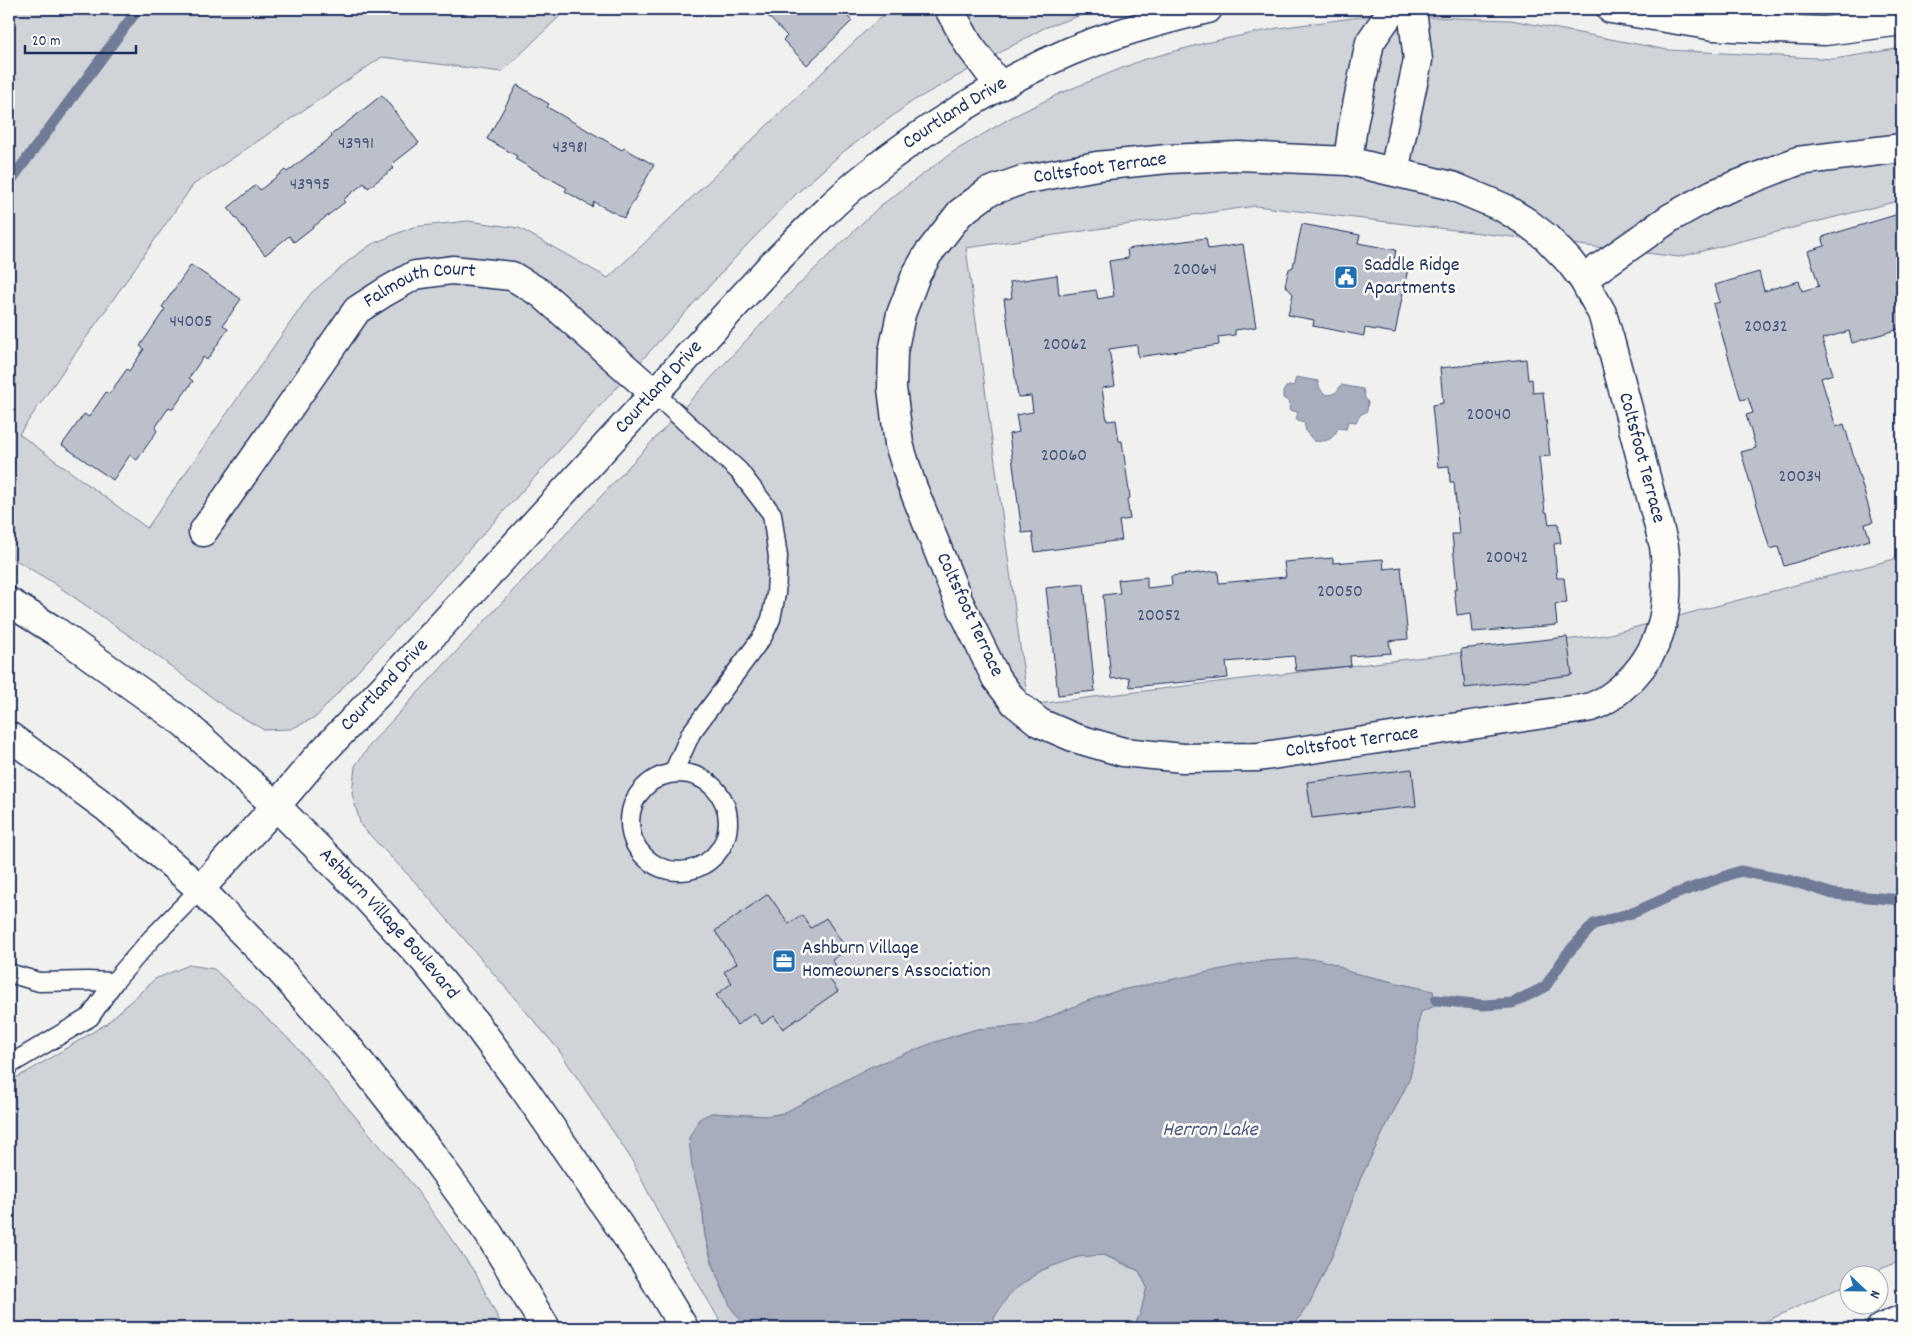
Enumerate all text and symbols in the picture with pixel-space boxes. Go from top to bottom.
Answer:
scale bar [25,22,136,54]
text: 20 m [32,31,60,53]
street label: Courtland Drive [897,70,1012,157]
house number: 43991 [338,132,374,157]
house number: 43981 [553,136,587,161]
street label: Coltsfoot Terrace [1032,146,1168,192]
house number: 43995 [290,173,330,198]
place label: Saddle Ridge Apartments [1364,252,1460,303]
street label: Falmouth Court [359,256,477,316]
house number: 20064 [1173,258,1217,283]
public building icon: Saddle Ridge Apartments [1333,264,1359,290]
house number: 44005 [170,310,212,335]
house number: 20032 [1744,315,1788,340]
house number: 20062 [1043,333,1087,358]
street label: Courtland Drive [609,335,710,441]
street label: Coltsfoot Terrace [1610,390,1672,527]
house number: 20040 [1467,403,1511,428]
house number: 20060 [1041,444,1087,469]
house number: 20034 [1779,465,1821,490]
house number: 20042 [1486,546,1528,571]
street label: Coltsfoot Terrace [928,548,1010,682]
house number: 20050 [1317,580,1363,605]
house number: 20052 [1137,604,1181,629]
street label: Courtland Drive [335,633,436,738]
street label: Coltsfoot Terrace [1284,720,1420,766]
street label: Ashburn Village Boulevard [312,842,465,1006]
place label: Ashburn Village Homeowners Association [802,935,991,986]
office icon: Ashburn Village Homeowners Association [771,948,797,974]
water label: Herron Lake [1162,1116,1260,1146]
north arrow [1838,1264,1888,1314]
text: N [1864,1287,1885,1301]

